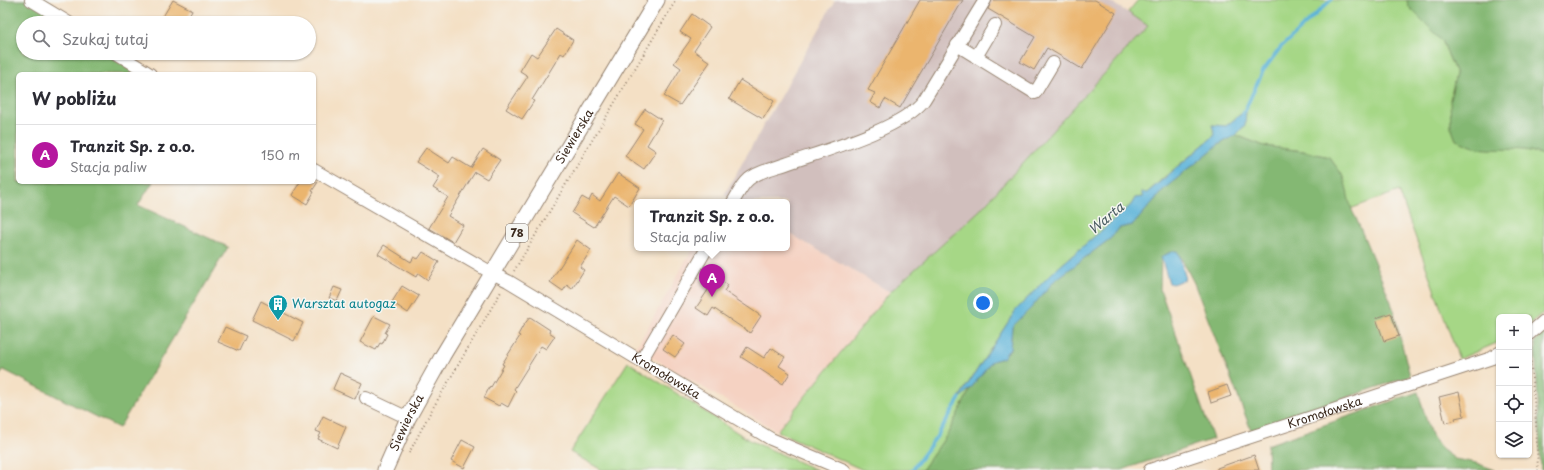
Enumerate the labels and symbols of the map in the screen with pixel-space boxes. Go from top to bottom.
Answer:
street label: Siewierska [550,105,598,167]
water label: Warta [1084,197,1128,238]
road number: 78 [506,224,528,242]
pin: A [699,264,725,297]
building icon: Warsztat autogaz [267,293,289,321]
your location [973,293,993,313]
place label: Warsztat autogaz [292,294,396,312]
street label: Kromołowska [629,347,705,403]
street label: Siewierska [384,390,428,454]
street label: Kromołowska [1285,391,1365,432]

